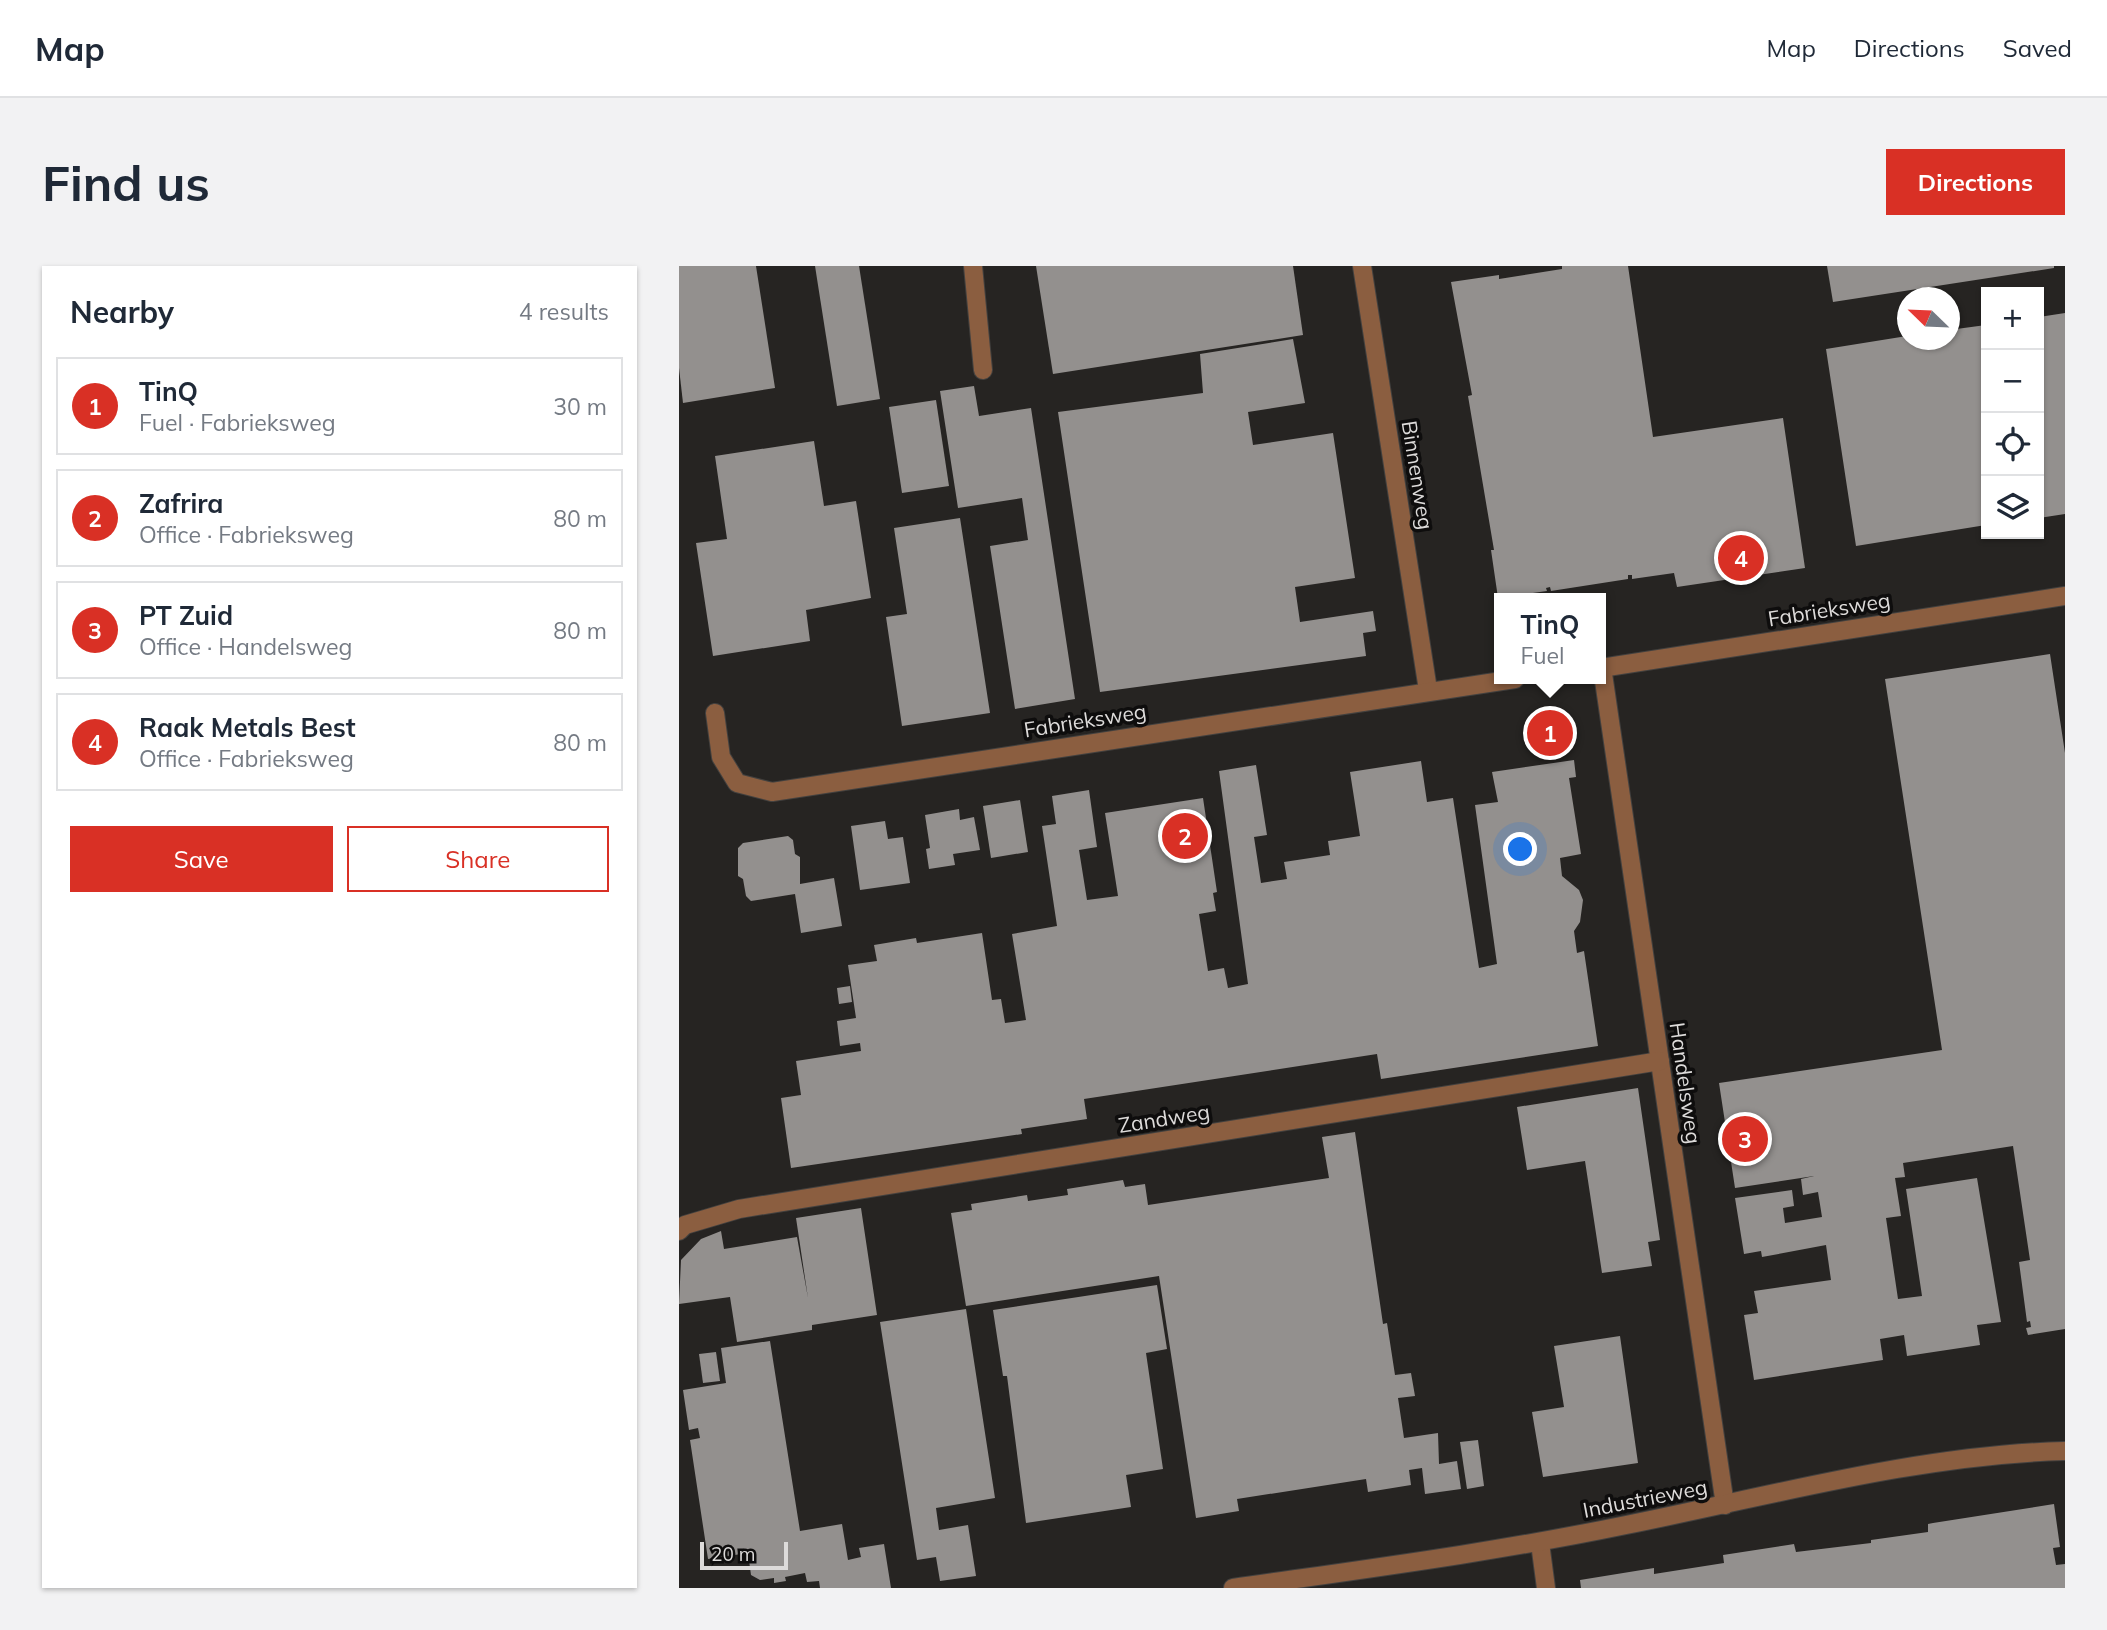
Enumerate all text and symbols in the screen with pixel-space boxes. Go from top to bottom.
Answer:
text: Map [35,28,105,69]
text: Map [1766,33,1816,63]
text: Directions [1854,33,1965,63]
text: Saved [2003,33,2072,63]
button: Directions [1886,149,2065,215]
text: Find us [42,152,210,213]
north arrow [1897,287,1960,350]
map controls [1981,287,2044,539]
button: + [1981,287,2044,350]
text: Nearby [70,293,174,331]
text: 4 results [519,297,609,326]
button: − [1981,350,2044,413]
text: TinQ [139,375,198,408]
text: 1 [88,392,102,421]
text: 30 m [553,392,607,421]
text: Fuel · Fabrieksweg [139,408,336,437]
button: locate [1981,413,2044,476]
street label: Binnenweg [1397,419,1439,531]
button: layers [1981,476,2044,539]
text: Zafrira [139,487,223,520]
text: 2 [88,504,102,533]
text: 80 m [553,504,607,533]
text: Office · Fabrieksweg [139,520,354,549]
pin: 4 [1718,532,1764,584]
street label: Fabrieksweg [1766,586,1892,632]
popup [1494,593,1606,684]
text: PT Zuid [139,599,233,632]
text: TinQ [1520,608,1580,641]
text: 3 [88,616,102,645]
text: 80 m [553,616,607,645]
text: Office · Handelsweg [139,632,352,661]
text: Fuel [1520,641,1564,670]
street label: Fabrieksweg [1022,697,1148,743]
pin: 1 [1527,707,1573,759]
text: Raak Metals Best [139,711,356,744]
text: 4 [88,728,102,757]
text: 80 m [553,728,607,757]
text: Office · Fabrieksweg [139,744,354,773]
pin: 2 [1162,810,1208,862]
button: Save [70,826,333,892]
button: Share [347,826,609,892]
your location [1503,832,1537,866]
street label: Handelsweg [1665,1021,1707,1145]
street label: Zandweg [1117,1098,1211,1138]
pin: 3 [1722,1113,1768,1165]
street label: Industrieweg [1581,1473,1709,1523]
scale bar [700,1539,787,1571]
text: 20 m [711,1542,755,1566]

